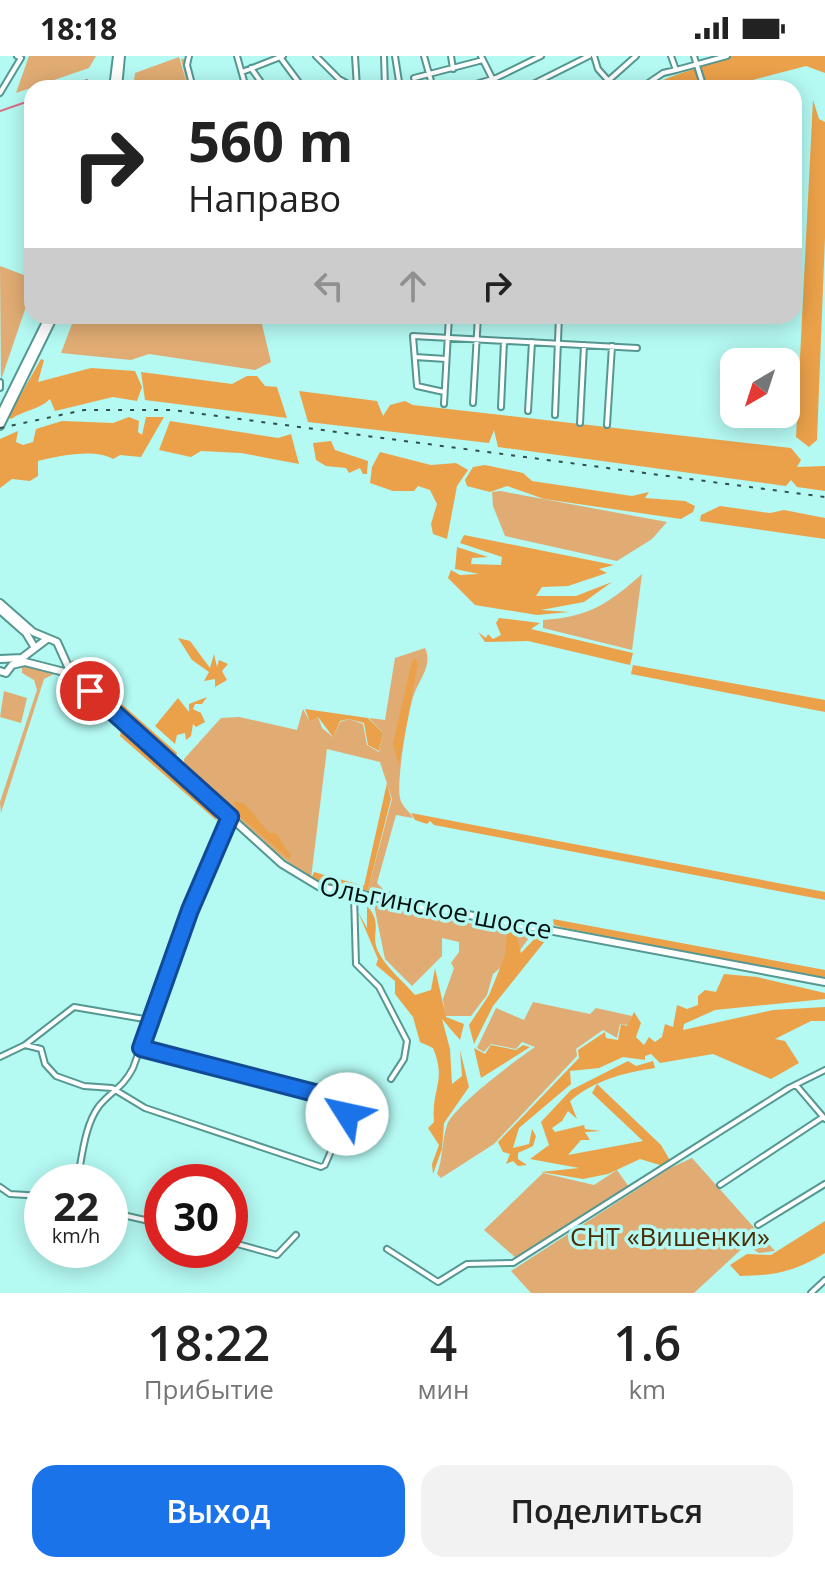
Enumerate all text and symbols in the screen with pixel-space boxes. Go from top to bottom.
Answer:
text: 18:18 [40,8,117,49]
text: 560 m [188,102,354,178]
icon: right [56,112,160,216]
text: Направо [188,174,341,223]
icon: left [307,264,351,308]
icon: ahead [391,264,435,308]
icon: right [475,264,519,308]
north arrow [720,348,800,428]
map controls [720,348,800,428]
pin [56,657,124,725]
icon: arrive [68,669,112,713]
street label: Ольгинское шоссе [317,867,555,947]
position arrow [305,1072,389,1156]
speed limit sign: 30 [144,1164,248,1268]
text: 22 [53,1178,99,1233]
park label: СНТ «Вишенки» [570,1218,770,1254]
text: km/h [52,1222,100,1249]
text: 18:22 [147,1310,270,1375]
text: 4 [430,1310,457,1375]
text: 1.6 [613,1310,681,1375]
text: Прибытие [144,1371,274,1407]
text: мин [418,1371,470,1407]
text: km [628,1371,666,1407]
button: Выход [32,1465,405,1557]
button: Поделиться [421,1465,793,1557]

